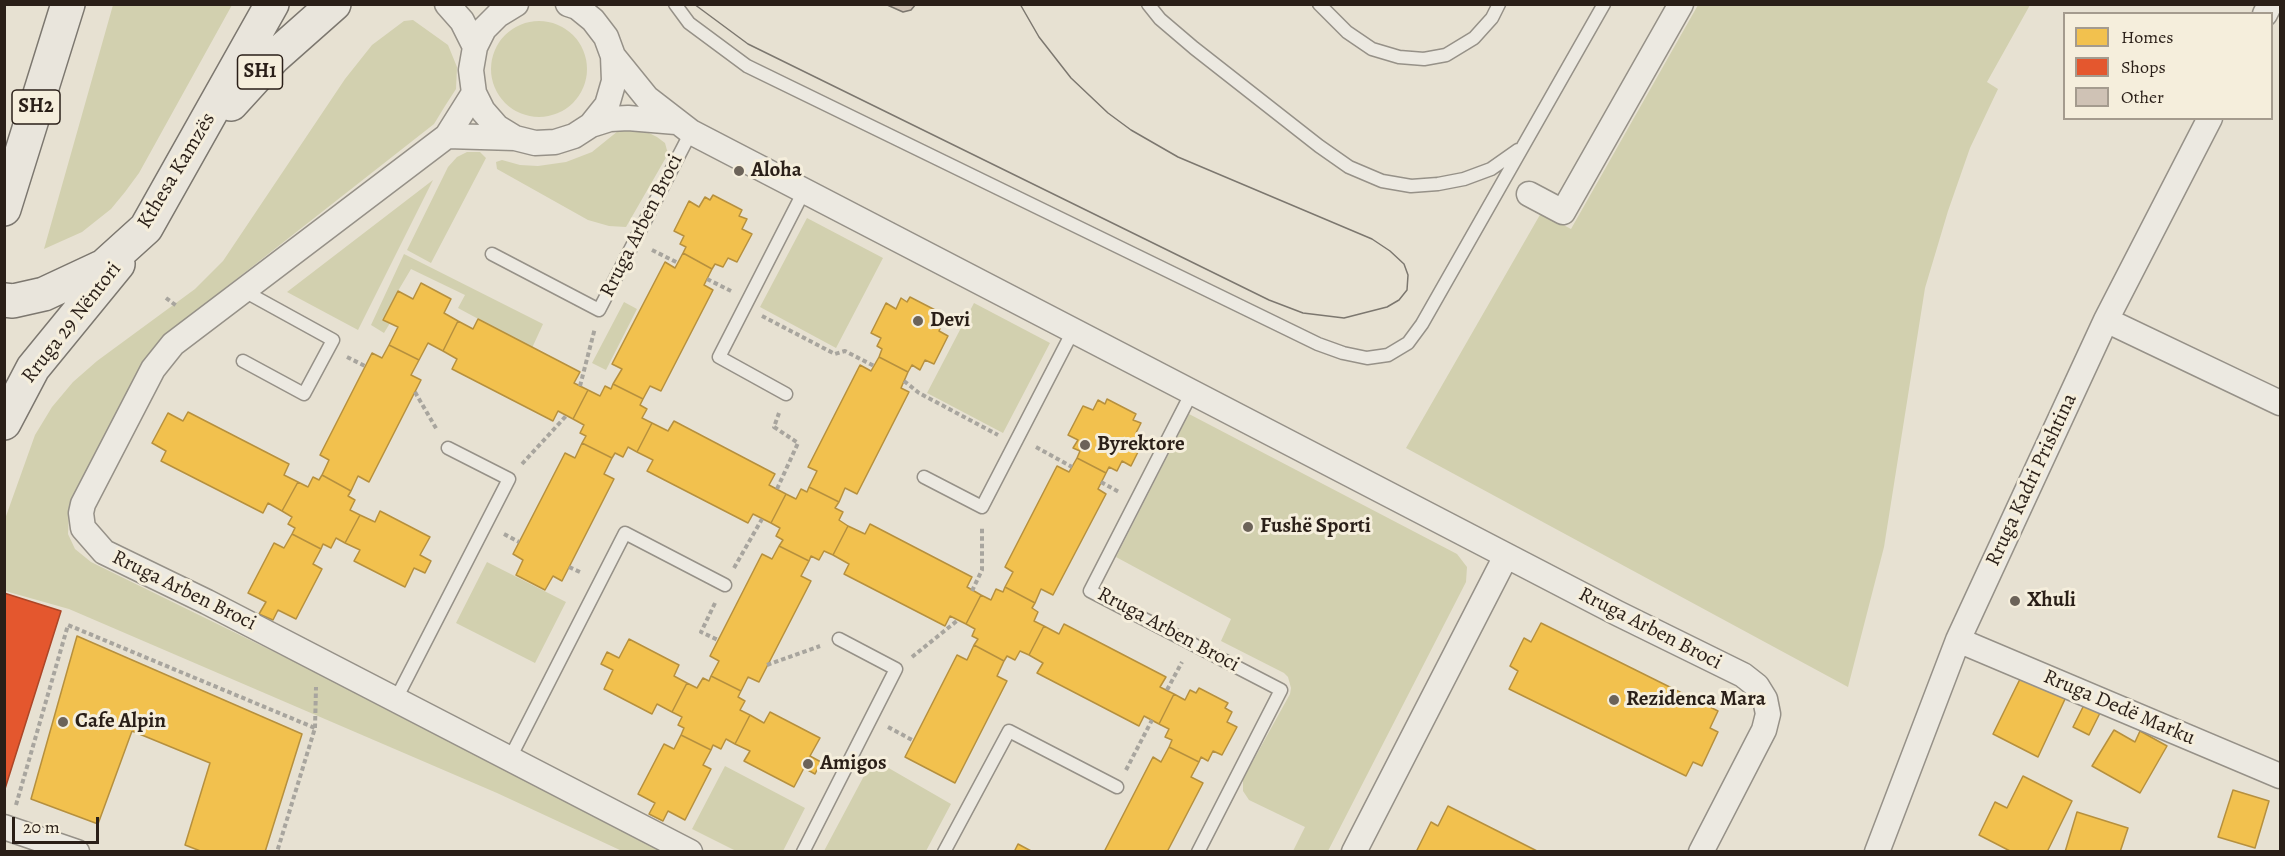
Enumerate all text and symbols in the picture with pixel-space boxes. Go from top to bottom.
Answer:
legend [2063,12,2273,120]
text: Homes [2121,25,2173,49]
road number: SH1 [238,55,282,89]
text: Shops [2121,55,2166,79]
text: Other [2121,85,2164,109]
road number: SH2 [12,90,60,124]
street label: Kthesa Kamzës [132,108,222,234]
street label: Rruga Arben Broci [595,150,689,302]
place label: Aloha [751,158,802,184]
marker: Aloha [732,164,746,178]
street label: Rruga 29 Nëntori [17,257,127,389]
place label: Devi [930,308,970,334]
marker: Devi [911,314,925,328]
street label: Rruga Kadri Prishtina [1981,390,2083,570]
place label: Byrektore [1097,432,1185,458]
marker: Byrektore [1078,438,1092,452]
place label: Fushë Sporti [1260,514,1371,540]
marker: Fushë Sporti [1241,520,1255,534]
street label: Rruga Arben Broci [108,545,260,637]
street label: Rruga Arben Broci [1093,582,1243,678]
street label: Rruga Arben Broci [1574,582,1726,676]
place label: Xhuli [2027,588,2076,614]
marker: Xhuli [2008,594,2022,608]
street label: Rruga Dedë Marku [2039,665,2199,751]
place label: Rezidenca Mara [1626,687,1766,713]
marker: Rezidenca Mara [1607,693,1621,707]
place label: Cafe Alpin [75,709,166,735]
marker: Cafe Alpin [56,715,70,729]
place label: Amigos [820,751,886,777]
marker: Amigos [801,757,815,771]
scale bar [15,805,102,843]
text: 20 m [23,815,60,839]

